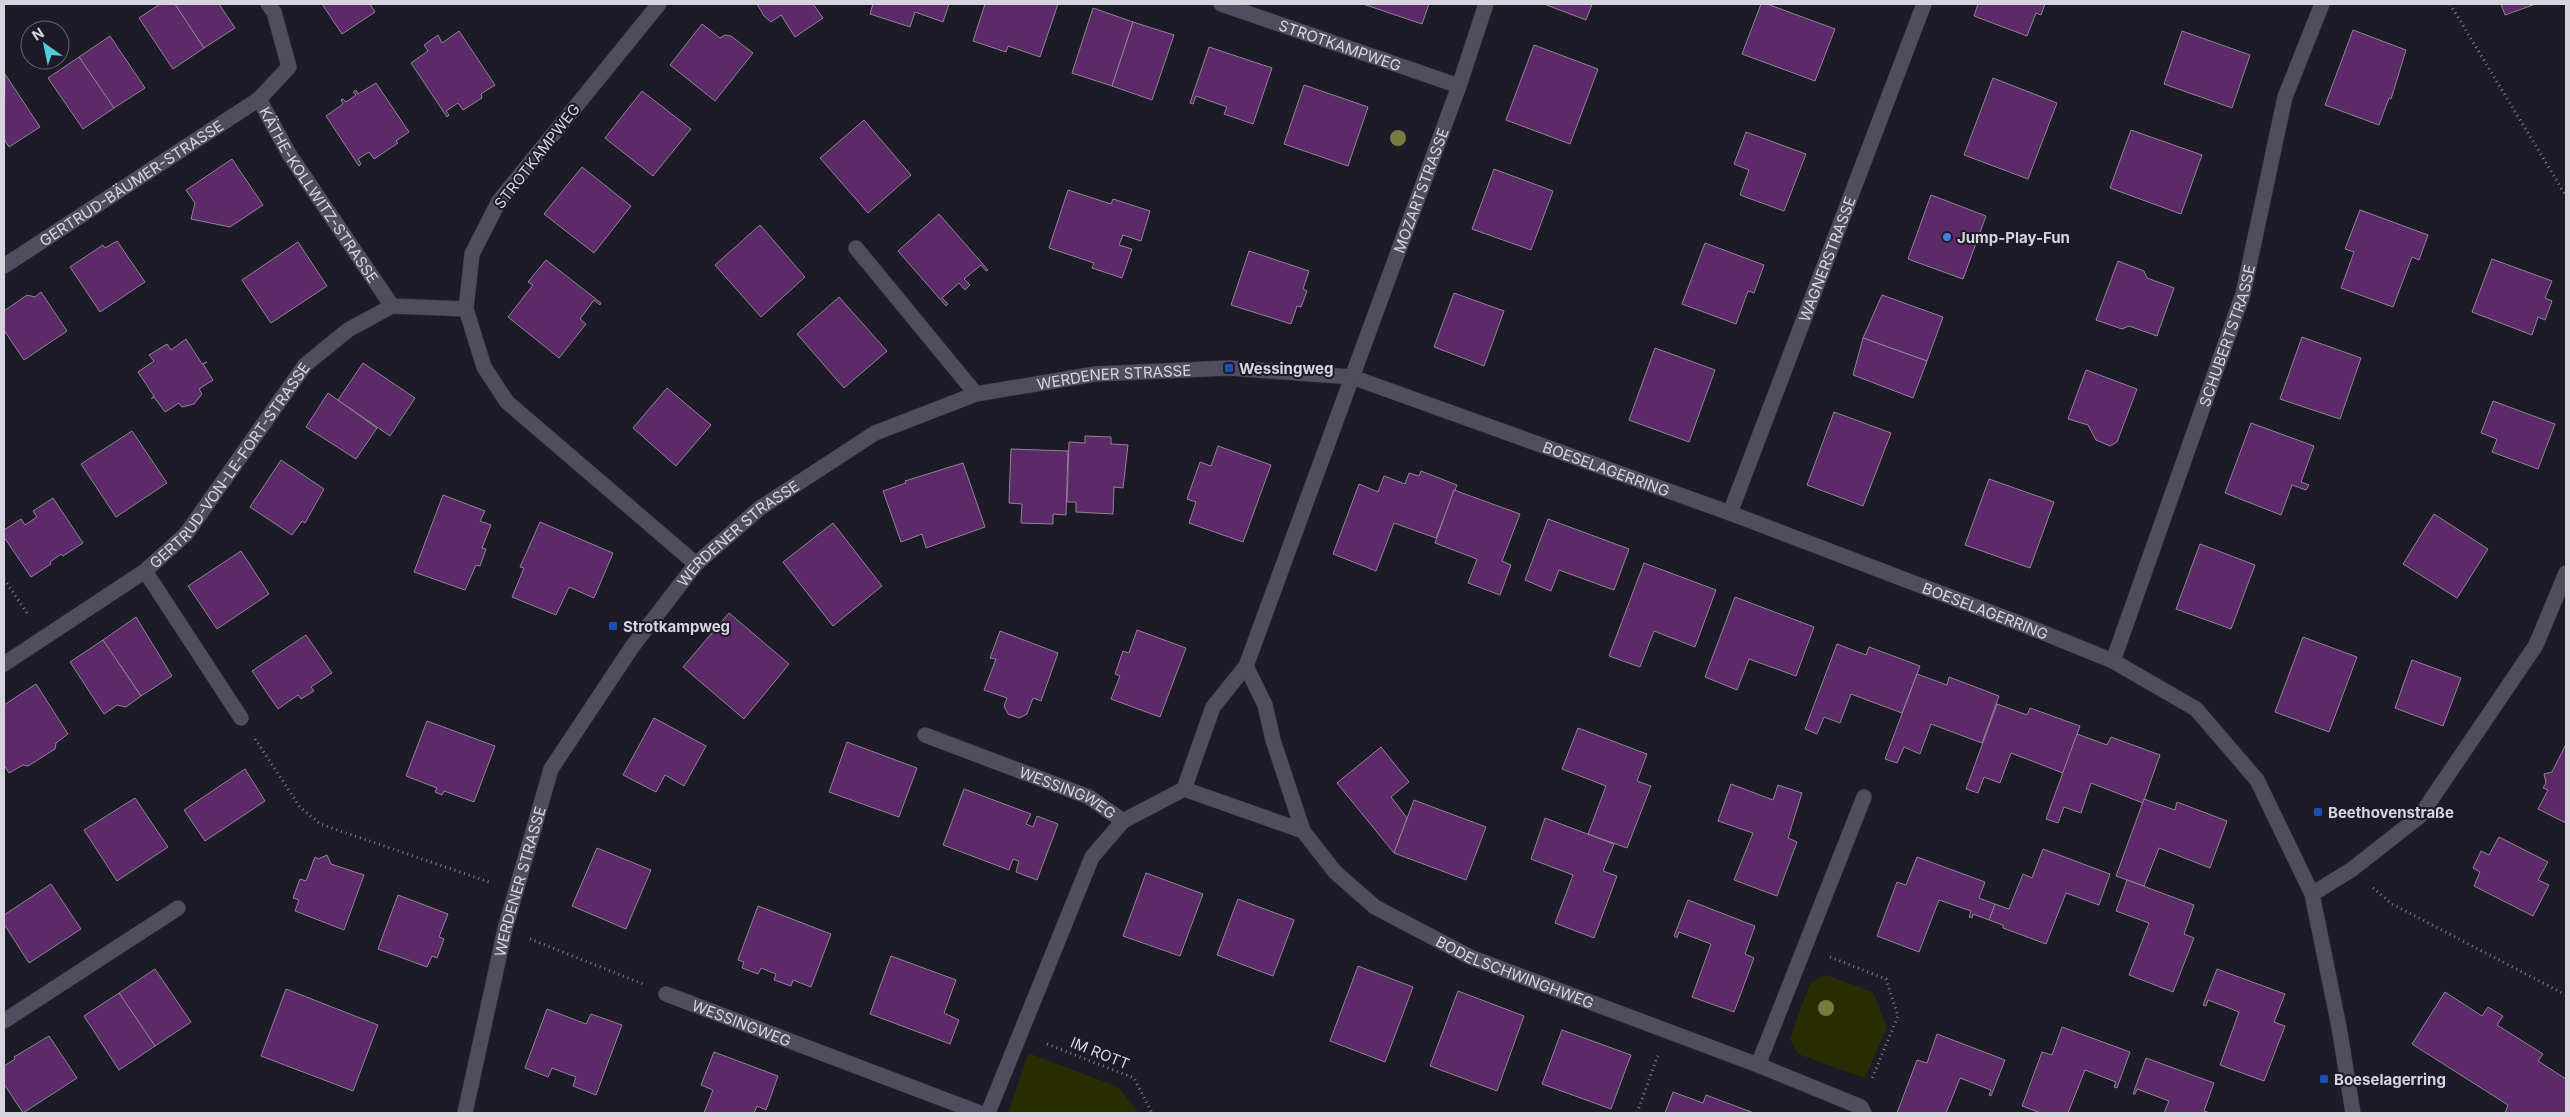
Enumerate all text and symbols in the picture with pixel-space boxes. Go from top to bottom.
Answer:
street label: STROTKAMPWEG [1276,15,1404,75]
north arrow [20,20,70,70]
text: N [29,24,47,44]
street label: STROTKAMPWEG [490,100,584,212]
street label: KÄTHE-KOLLWITZ-STRASSE [256,103,383,286]
street label: GERTRUD-BÄUMER-STRASSE [36,116,227,250]
street label: MOZARTSTRASSE [1389,125,1452,256]
street label: WAGNERSTRASSE [1794,194,1859,324]
place label: Jump-Play-Fun [1957,228,2070,247]
marker: Jump-Play-Fun [1941,231,1953,243]
street label: SCHUBERTSTRASSE [2194,263,2259,409]
street label: GERTRUD-VON-LE-FORT-STRASSE [145,358,314,572]
place label: Wessingweg [1239,359,1333,378]
street label: WERDENER STRASSE [1035,360,1192,393]
marker: Wessingweg [1223,362,1235,374]
street label: BOESELAGERRING [1540,437,1672,500]
street label: WERDENER STRASSE [673,476,802,590]
street label: BOESELAGERRING [1920,578,2051,643]
place label: Strotkampweg [623,617,730,636]
marker: Strotkampweg [607,620,619,632]
street label: WESSINGWEG [1017,762,1120,823]
place label: Beethovenstraße [2328,803,2454,822]
street label: WERDENER STRASSE [490,804,549,958]
marker: Beethovenstraße [2312,806,2324,818]
street label: BODELSCHWINGHWEG [1433,931,1597,1012]
street label: WESSINGWEG [689,995,794,1050]
street label: IM ROTT [1068,1033,1132,1073]
place label: Boeselagerring [2334,1070,2446,1089]
marker: Boeselagerring [2318,1073,2330,1085]

